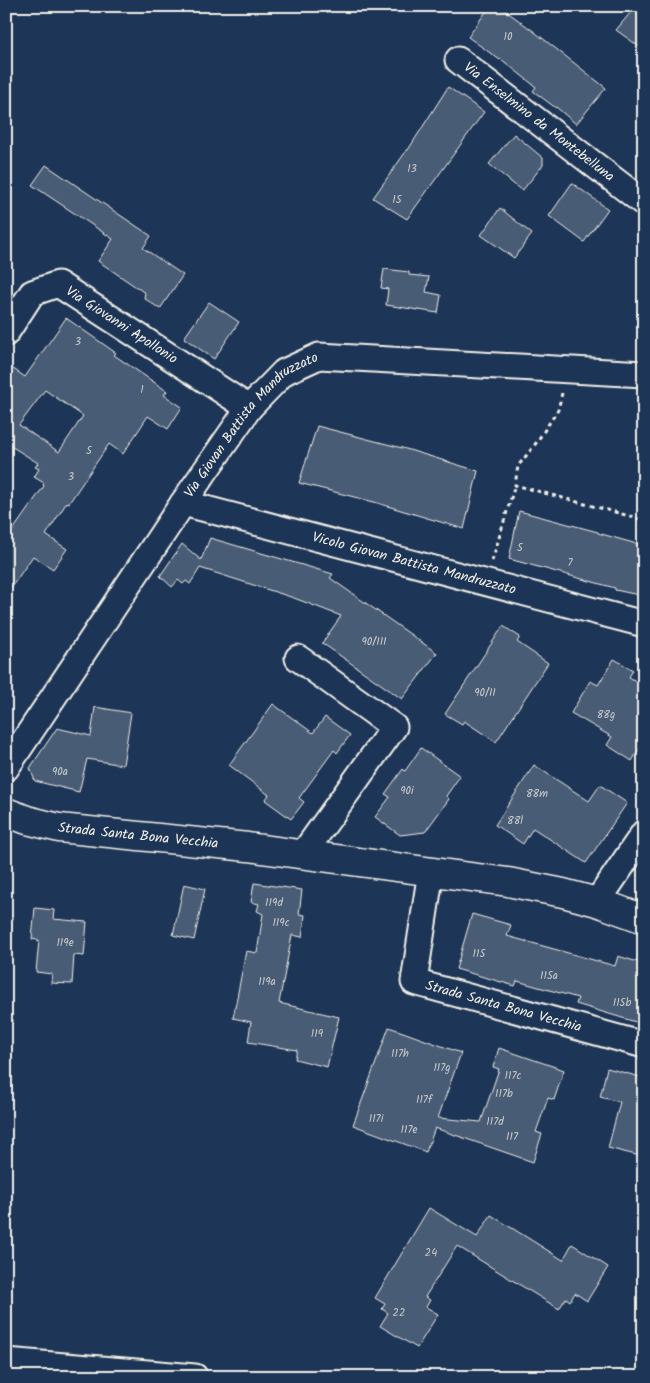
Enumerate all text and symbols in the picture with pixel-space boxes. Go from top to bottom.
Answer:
house number: 10 [504,28,513,46]
street label: Via Enselmino da Montebelluna [459,57,619,187]
house number: 13 [407,160,417,178]
house number: 15 [392,191,403,209]
street label: Via Giovanni Apollonio [61,281,182,370]
house number: 3 [75,333,81,351]
street label: Via Giovan Battista Mandruzzato [179,347,322,503]
house number: 1 [140,381,144,399]
house number: 5 [86,442,93,460]
house number: 3 [68,468,74,486]
street label: Vicolo Giovan Battista Mandruzzato [310,526,519,601]
house number: 5 [517,539,524,557]
house number: 7 [567,554,573,572]
house number: 90/III [362,633,387,651]
house number: 90/II [474,684,496,702]
house number: 88g [597,706,615,724]
house number: 90a [52,763,68,781]
house number: 90i [400,782,414,800]
house number: 88m [526,785,548,803]
house number: 88l [507,812,523,830]
street label: Strada Santa Bona Vecchia [57,817,219,855]
house number: 119d [265,894,283,912]
house number: 119c [272,914,290,932]
house number: 119e [56,934,74,952]
house number: 115 [473,945,486,963]
house number: 115a [540,967,558,985]
house number: 119a [258,973,276,991]
street label: Strada Santa Bona Vecchia [423,975,584,1038]
house number: 115b [613,994,632,1012]
house number: 119 [311,1025,324,1043]
house number: 117h [391,1045,409,1063]
house number: 117g [433,1059,451,1077]
house number: 117c [505,1067,522,1085]
house number: 117b [495,1085,513,1103]
house number: 117f [416,1091,434,1109]
house number: 117i [369,1110,384,1128]
house number: 117d [486,1113,504,1131]
house number: 117e [401,1121,418,1139]
house number: 117 [506,1128,519,1146]
house number: 24 [425,1244,437,1262]
house number: 22 [393,1304,405,1322]

